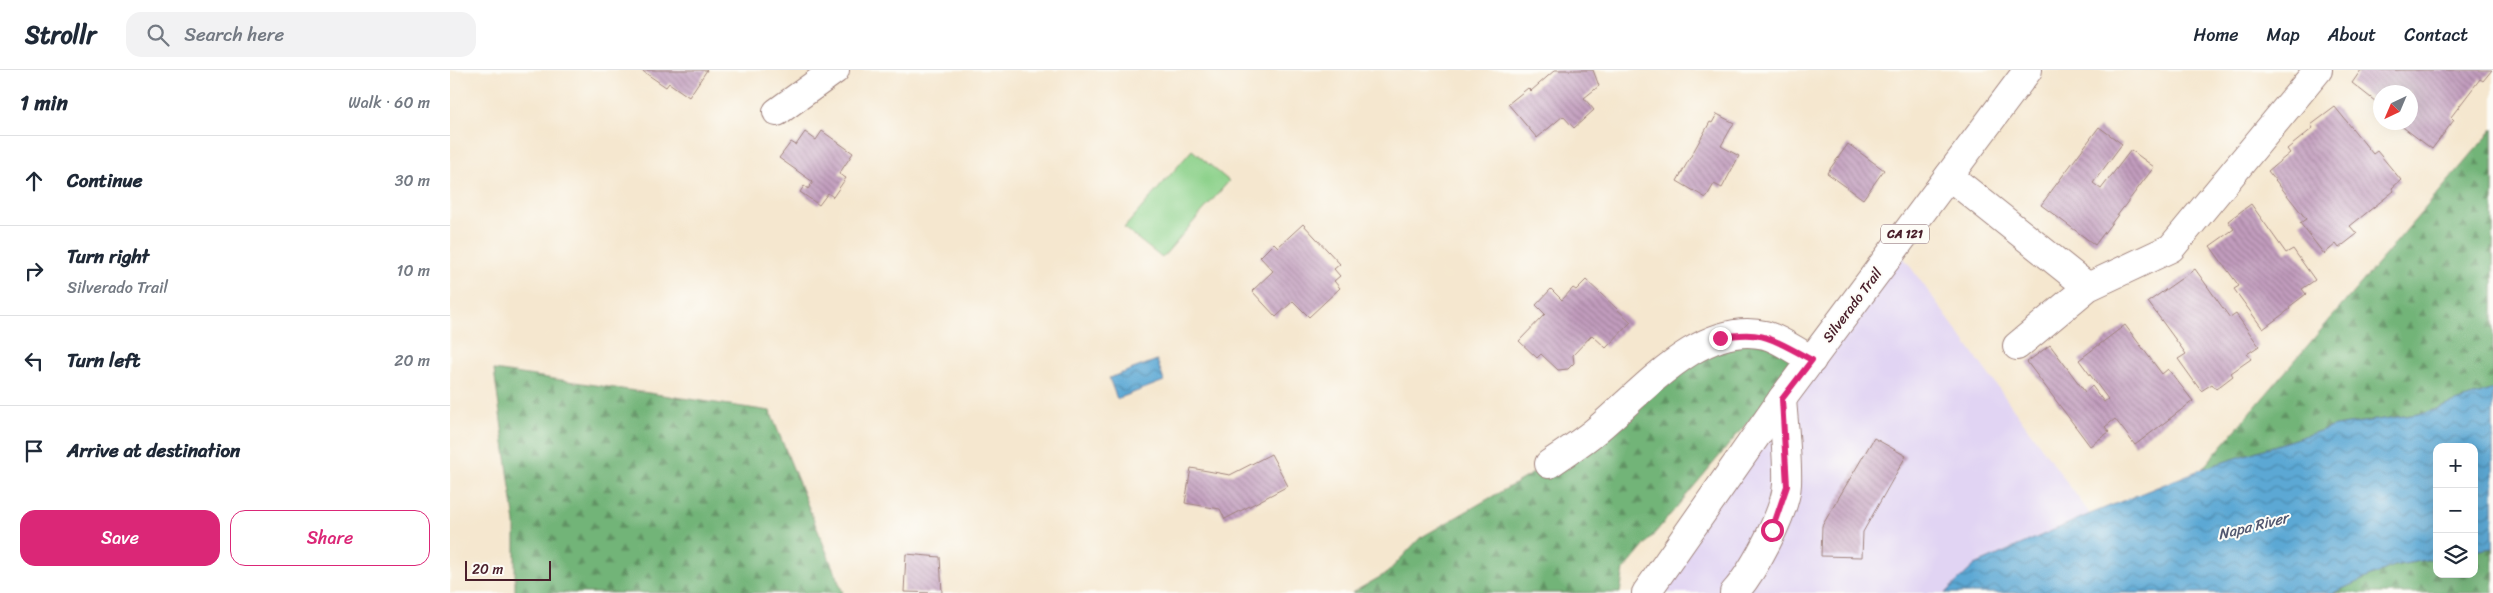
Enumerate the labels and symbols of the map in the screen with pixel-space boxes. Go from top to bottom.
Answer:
north arrow [2373,85,2418,130]
road number: CA 121 [1881,224,1929,243]
street label: Silverado Trail [1816,262,1890,348]
route end [1709,327,1732,350]
water label: Napa River [2215,504,2294,547]
route start [1761,519,1784,542]
scale bar [465,558,551,581]

